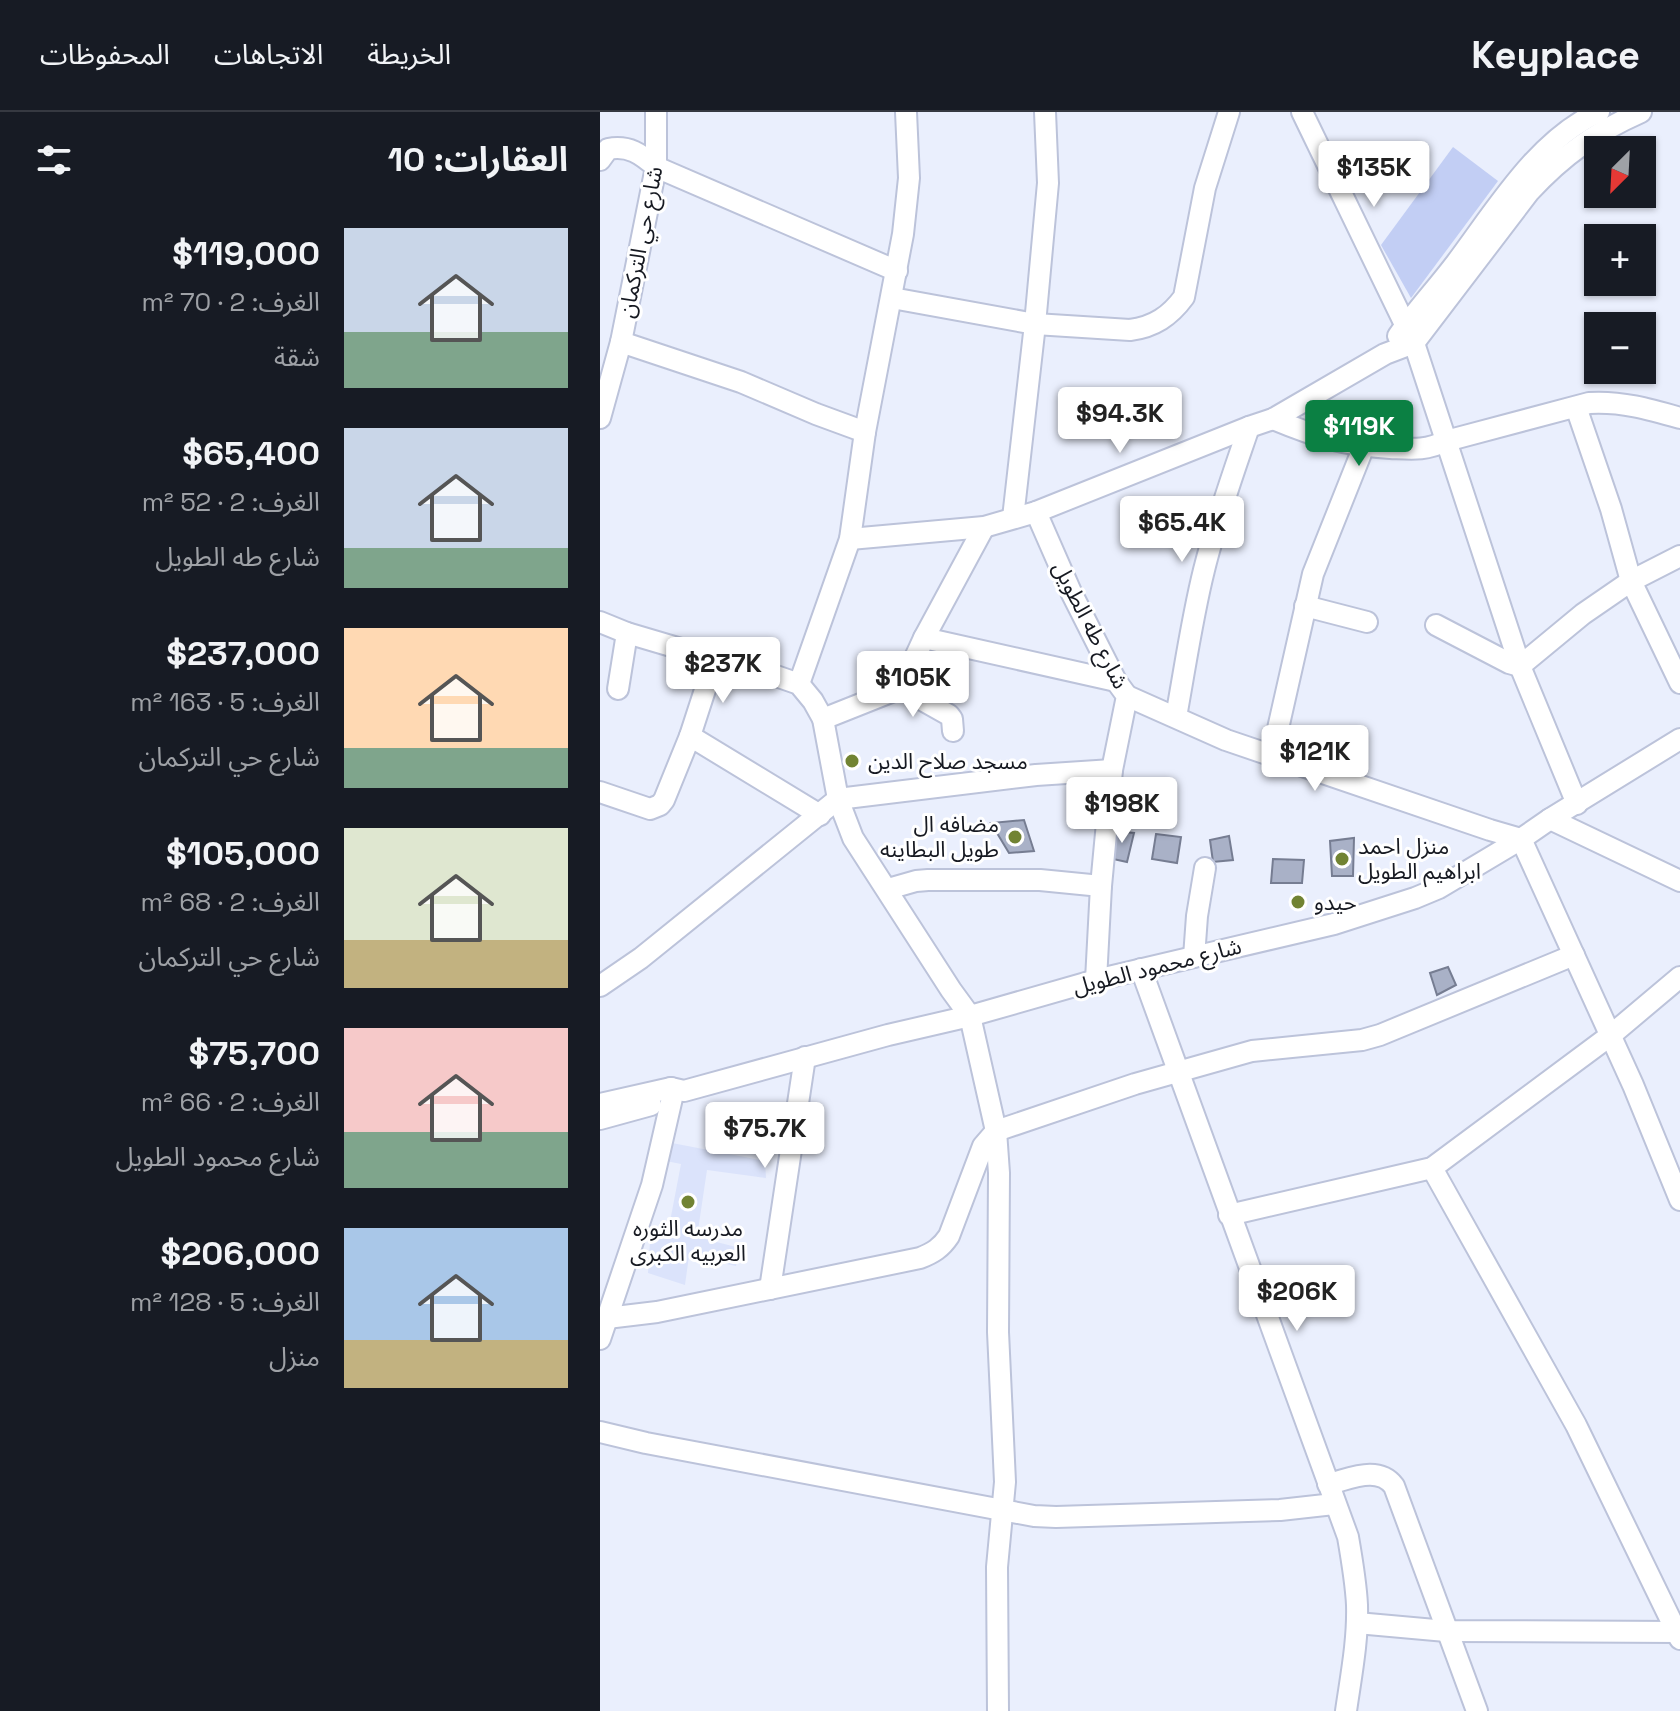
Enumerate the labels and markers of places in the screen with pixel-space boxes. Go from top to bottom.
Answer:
pin: $135K [1318,141,1430,209]
pin: $94.3K [1055,387,1185,455]
pin: $119K [1303,400,1415,468]
pin: $65.4K [1117,496,1247,564]
pin: $237K [667,637,779,705]
pin: $105K [857,651,969,719]
pin: $121K [1259,725,1371,793]
place label: مسجد صلاح الدين [868,747,1028,778]
marker: مسجد صلاح الدين [843,752,861,770]
pin: $198K [1066,777,1178,845]
place label: مضافه ال طويل البطاينه [880,810,999,863]
marker: مضافه ال طويل البطاينه [1006,828,1024,846]
place label: منزل احمد ابراهيم الطويل [1358,832,1481,888]
marker: منزل احمد ابراهيم الطويل [1333,850,1351,868]
place label: حيدو [1314,888,1357,916]
marker: حيدو [1289,893,1307,911]
pin: $75.7K [700,1102,830,1170]
marker: مدرسه الثوره العربيه الكبرى [679,1193,697,1211]
place label: مدرسه الثوره العربيه الكبرى [630,1214,746,1267]
pin: $206K [1241,1265,1353,1333]

